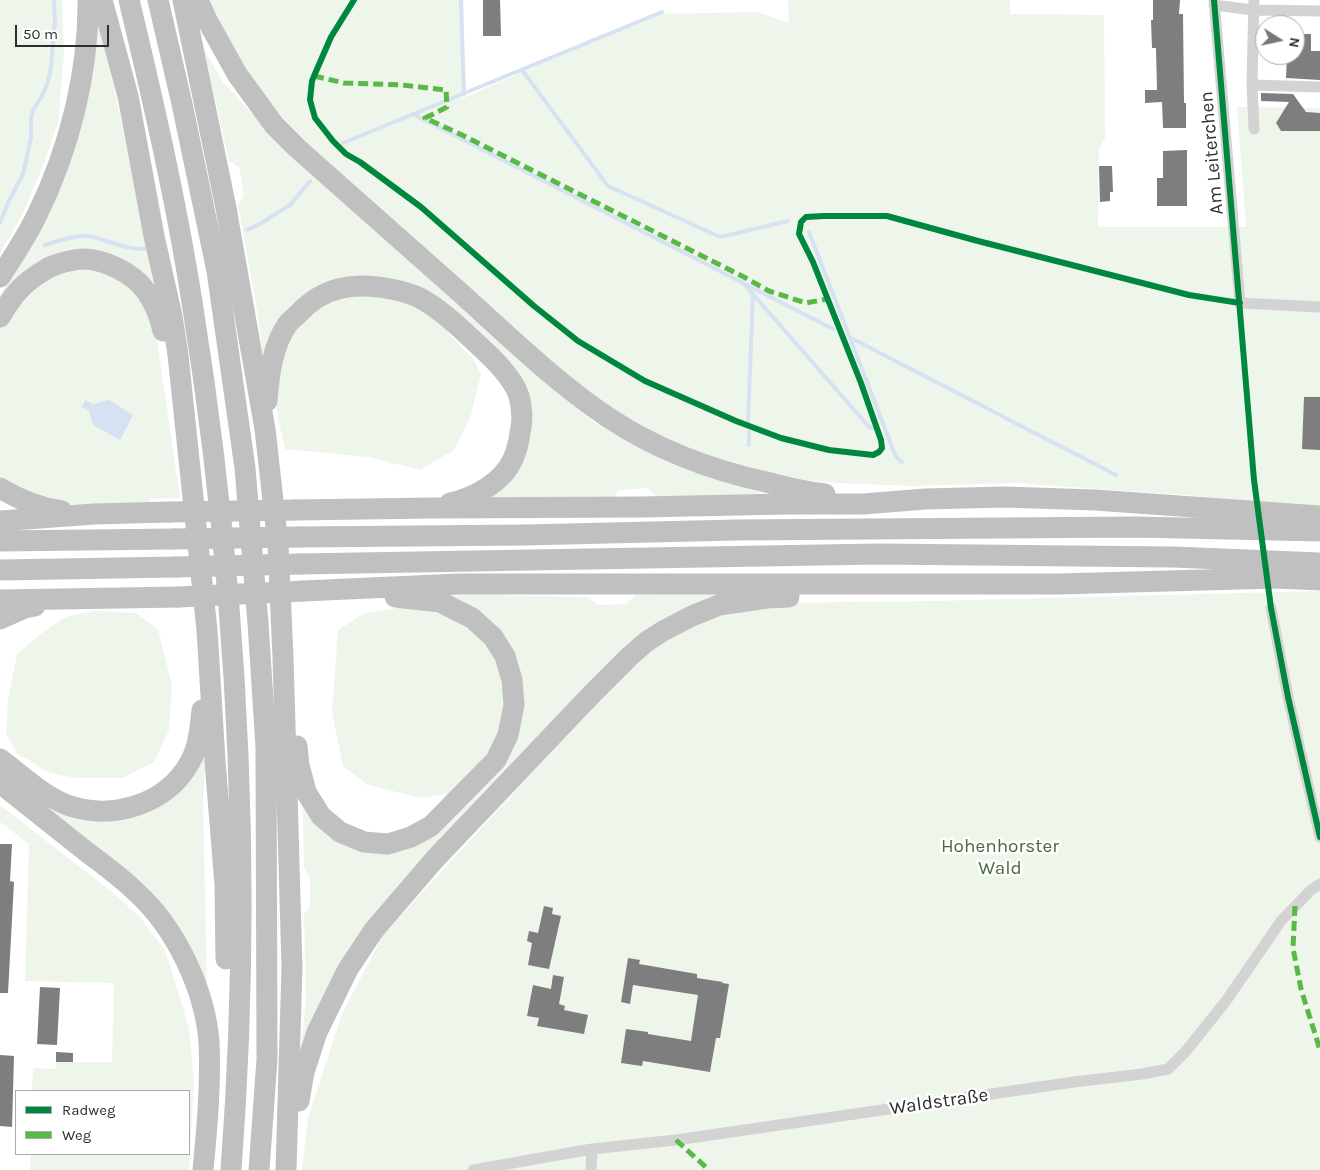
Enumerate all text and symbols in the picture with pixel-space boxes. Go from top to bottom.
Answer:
scale bar [18,15,111,47]
north arrow [1255,15,1305,65]
text: 50 m [23,25,58,43]
text: N [1285,36,1304,49]
street label: Am Leiterchen [1195,90,1229,216]
park label: Hohenhorster Wald [941,836,1059,880]
street label: Waldstraße [888,1084,990,1120]
legend [15,1090,190,1155]
text: Radweg [62,1101,115,1119]
text: Weg [62,1126,91,1144]

